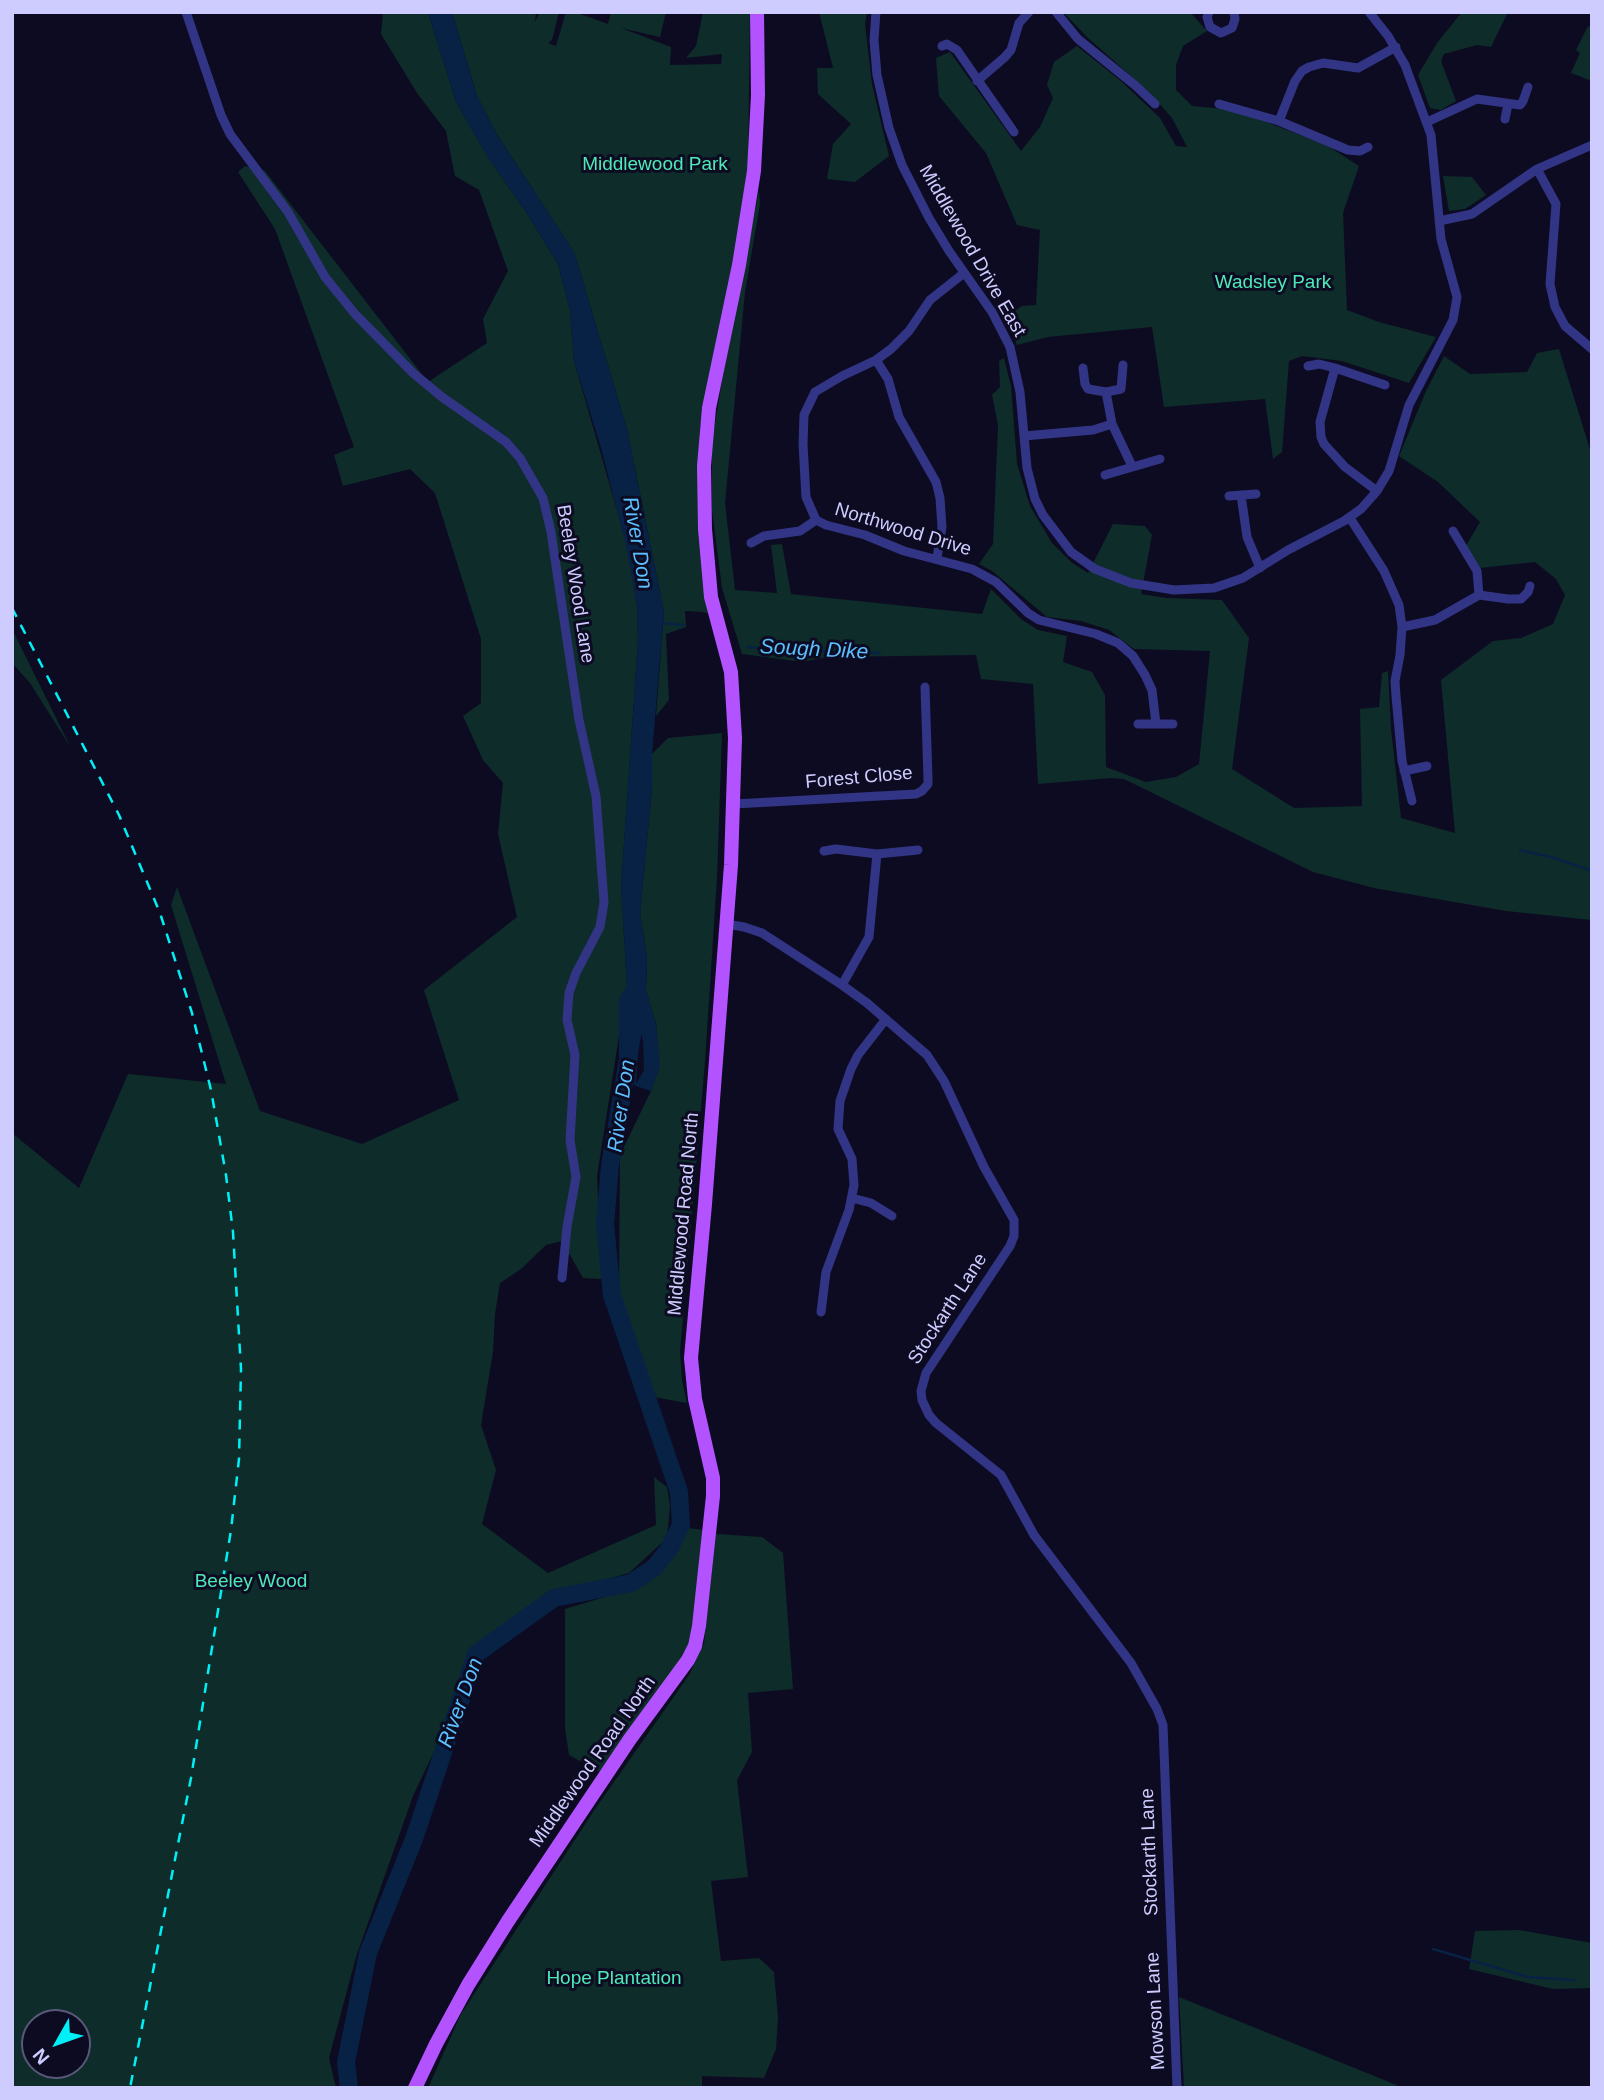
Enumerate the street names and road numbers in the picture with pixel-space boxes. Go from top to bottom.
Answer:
street label: Middlewood Drive East [914,161,1030,341]
street label: Northwood Drive [832,498,974,562]
street label: Beeley Wood Lane [551,503,599,665]
street label: Forest Close [804,762,914,794]
street label: Middlewood Road North [664,1111,704,1317]
street label: Stockarth Lane [904,1249,992,1369]
street label: Middlewood Road North [525,1672,661,1852]
street label: Stockarth Lane [1136,1788,1164,1916]
street label: Mowson Lane [1142,1951,1170,2071]

